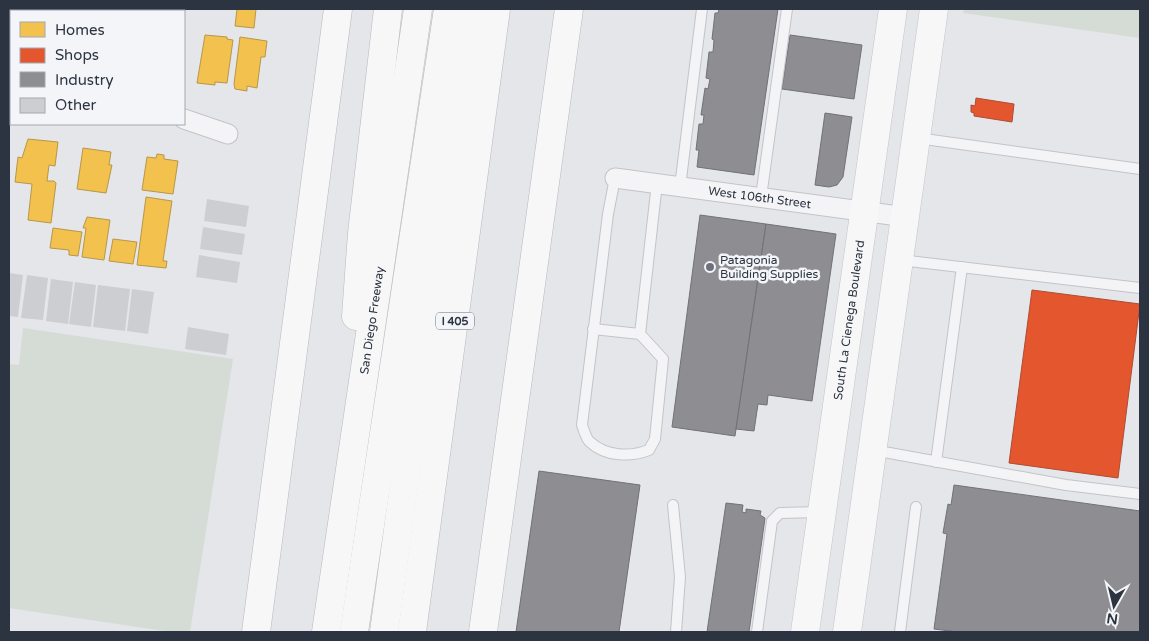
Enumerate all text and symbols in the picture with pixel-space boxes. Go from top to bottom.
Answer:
legend [10,10,185,125]
text: Homes [55,21,105,39]
text: Shops [55,46,99,64]
text: Industry [55,71,114,89]
text: Other [55,96,97,114]
street label: West 106th Street [707,184,813,211]
street label: South La Cienega Boulevard [831,239,867,401]
place label: Patagonia Building Supplies [720,253,819,281]
marker: Patagonia Building Supplies [704,261,716,273]
street label: San Diego Freeway [357,265,387,375]
road number: I 405 [436,312,474,330]
north arrow [1089,581,1139,631]
text: N [1106,609,1119,628]

